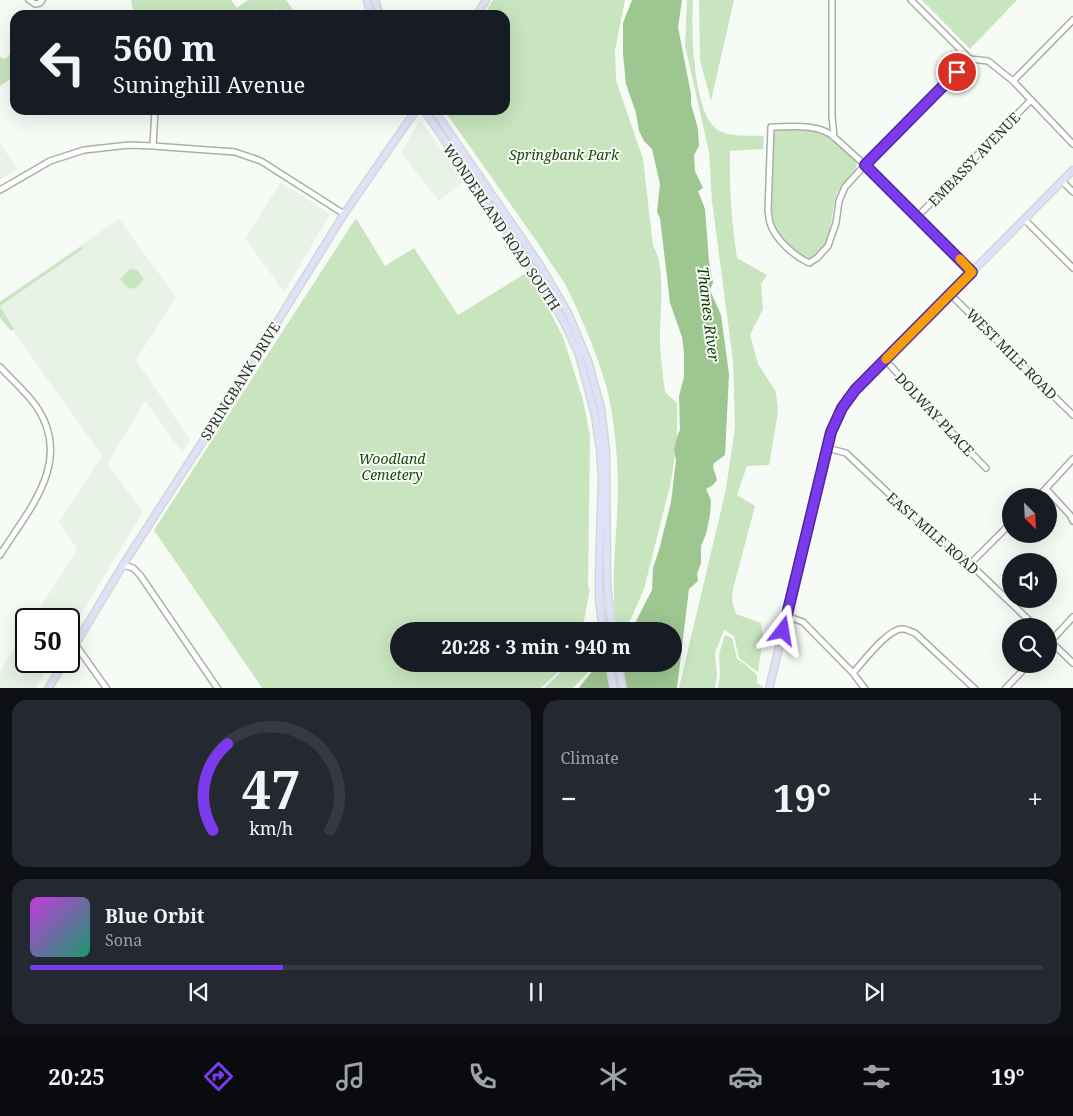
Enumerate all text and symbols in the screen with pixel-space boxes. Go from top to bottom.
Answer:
text: 560 m [113,24,216,71]
icon: left [30,30,95,95]
pin [936,51,978,93]
icon: arrive [943,58,971,86]
text: Suninghill Avenue [113,69,305,99]
street label: EMBASSY AVENUE [924,107,1024,210]
street label: WONDERLAND ROAD SOUTH [439,140,565,314]
park label: Springbank Park [509,145,620,164]
water label: Thames River [693,265,725,364]
street label: WEST MILE ROAD [962,304,1062,404]
street label: SPRINGBANK DRIVE [196,318,284,444]
street label: DOLWAY PLACE [891,368,979,460]
park label: Woodland Cemetery [359,449,426,484]
street label: EAST MILE ROAD [883,488,983,578]
north arrow [1002,488,1058,542]
map controls [1002,488,1057,673]
button: sound [1002,553,1057,608]
position arrow [756,604,808,656]
speed limit sign: 50 [15,608,80,673]
button: search [1002,618,1057,673]
text: 20:28 · 3 min · 940 m [441,634,631,660]
text: Climate [561,747,619,769]
text: 47 [242,753,301,824]
text: 19° [773,771,831,823]
text: − [561,779,577,817]
text: + [1027,779,1043,817]
text: km/h [249,816,293,840]
text: Blue Orbit [105,903,205,929]
text: Sona [105,929,142,951]
icon: previous [185,978,213,1006]
icon: pause [522,978,550,1006]
icon: next [860,978,888,1006]
icon: directions [201,1059,236,1094]
icon: music [333,1059,368,1094]
icon: phone [465,1059,500,1094]
icon: climate [596,1059,631,1094]
icon: car [728,1059,763,1094]
icon: filters [859,1059,894,1094]
text: 20:25 [48,1061,105,1091]
text: 19° [991,1061,1025,1091]

